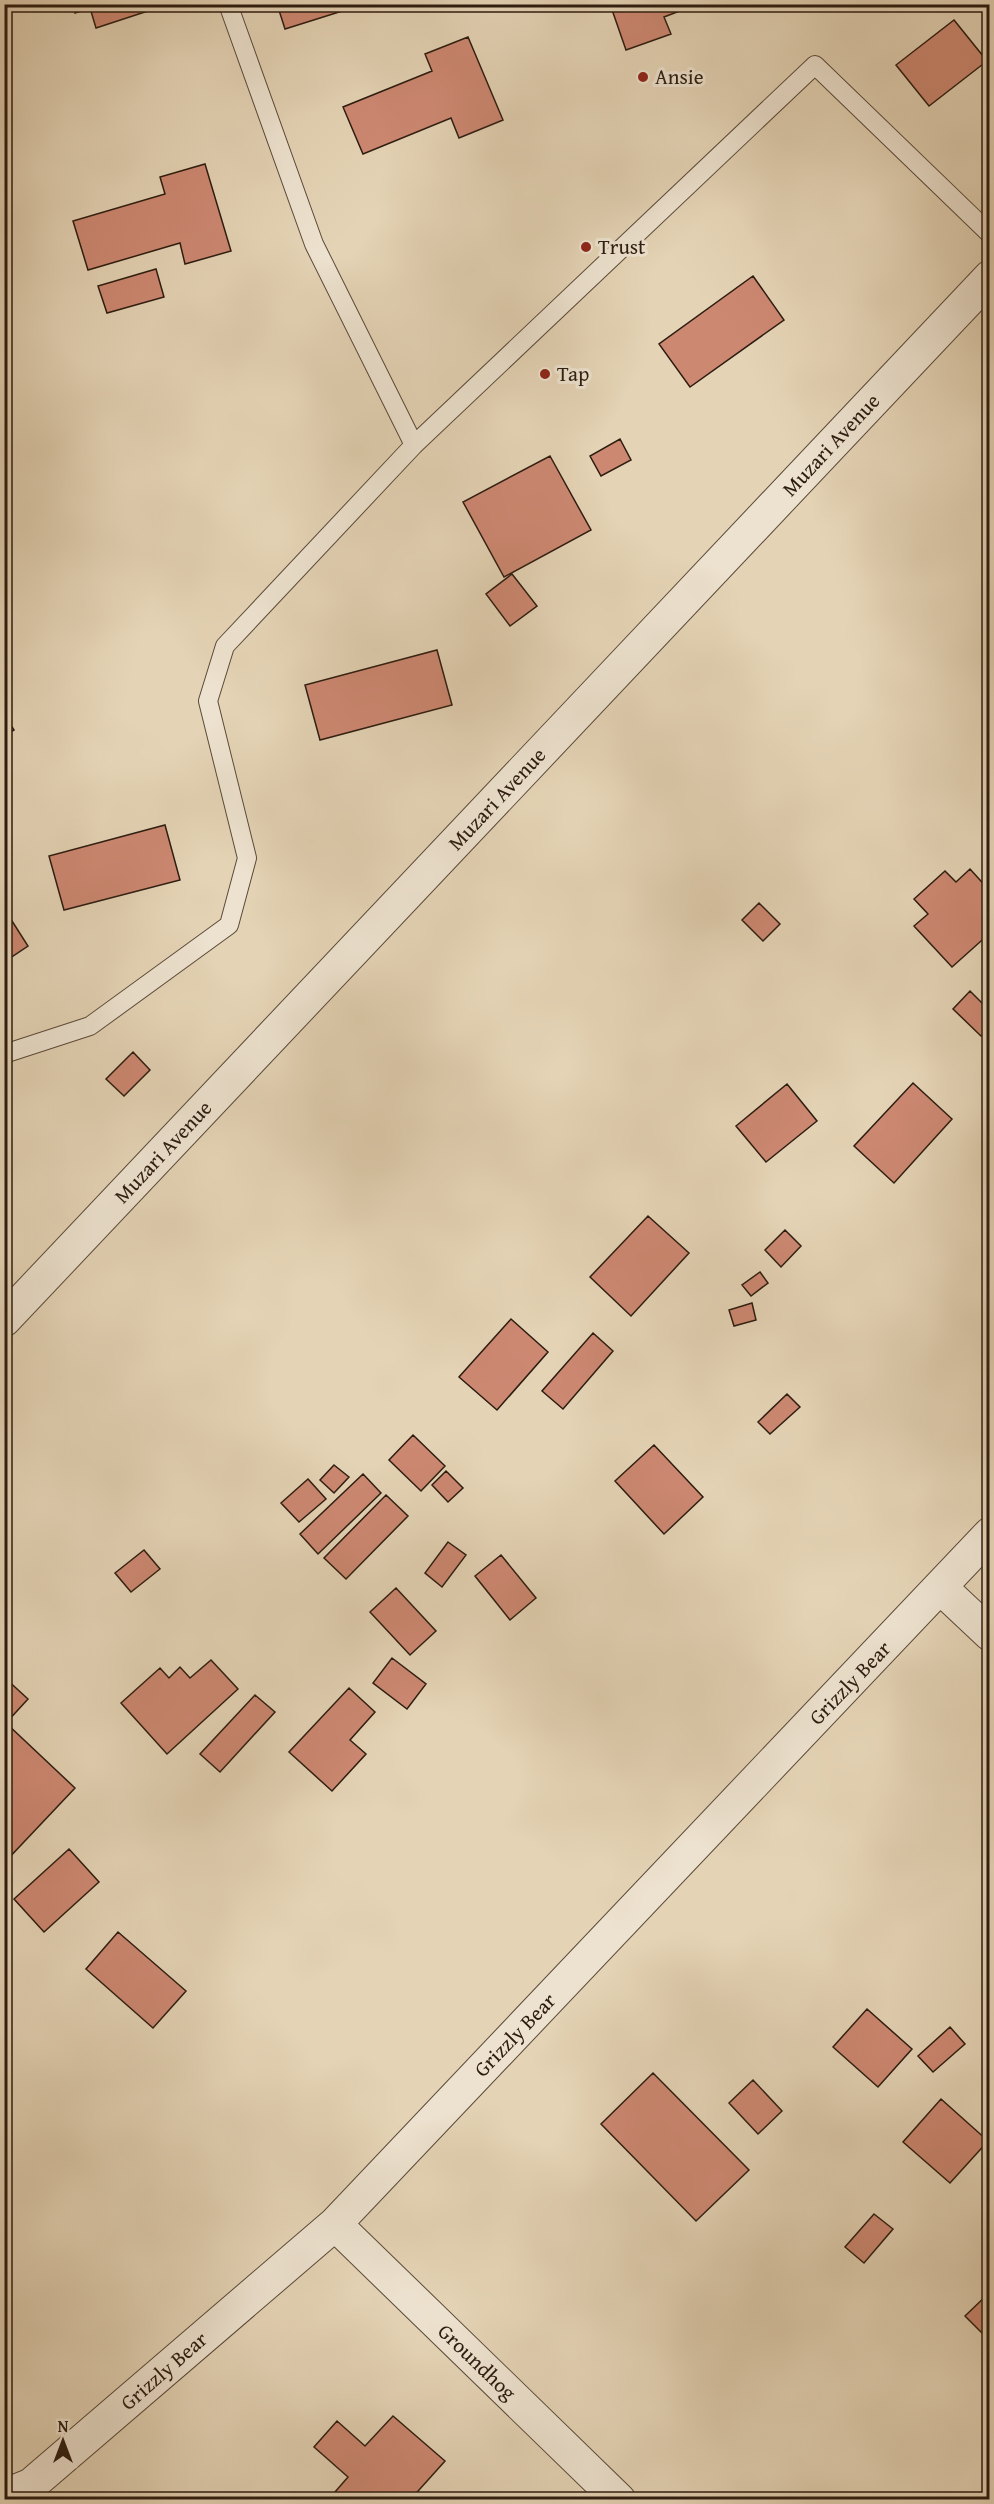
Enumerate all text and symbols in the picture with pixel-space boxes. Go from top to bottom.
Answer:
place label: Ansie [655,61,704,92]
marker: Ansie [636,70,650,84]
place label: Trust [598,231,646,262]
marker: Trust [579,240,593,254]
place label: Tap [557,358,589,389]
marker: Tap [538,367,552,381]
street label: Muzari Avenue [774,386,887,503]
street label: Muzari Avenue [440,740,553,857]
street label: Muzari Avenue [106,1093,219,1210]
street label: Grizzly Bear [801,1633,898,1732]
street label: Grizzly Bear [466,1985,563,2084]
street label: Groundhog [431,2316,524,2407]
street label: Grizzly Bear [113,2324,214,2417]
north arrow [33,2411,93,2471]
text: N [58,2414,69,2438]

